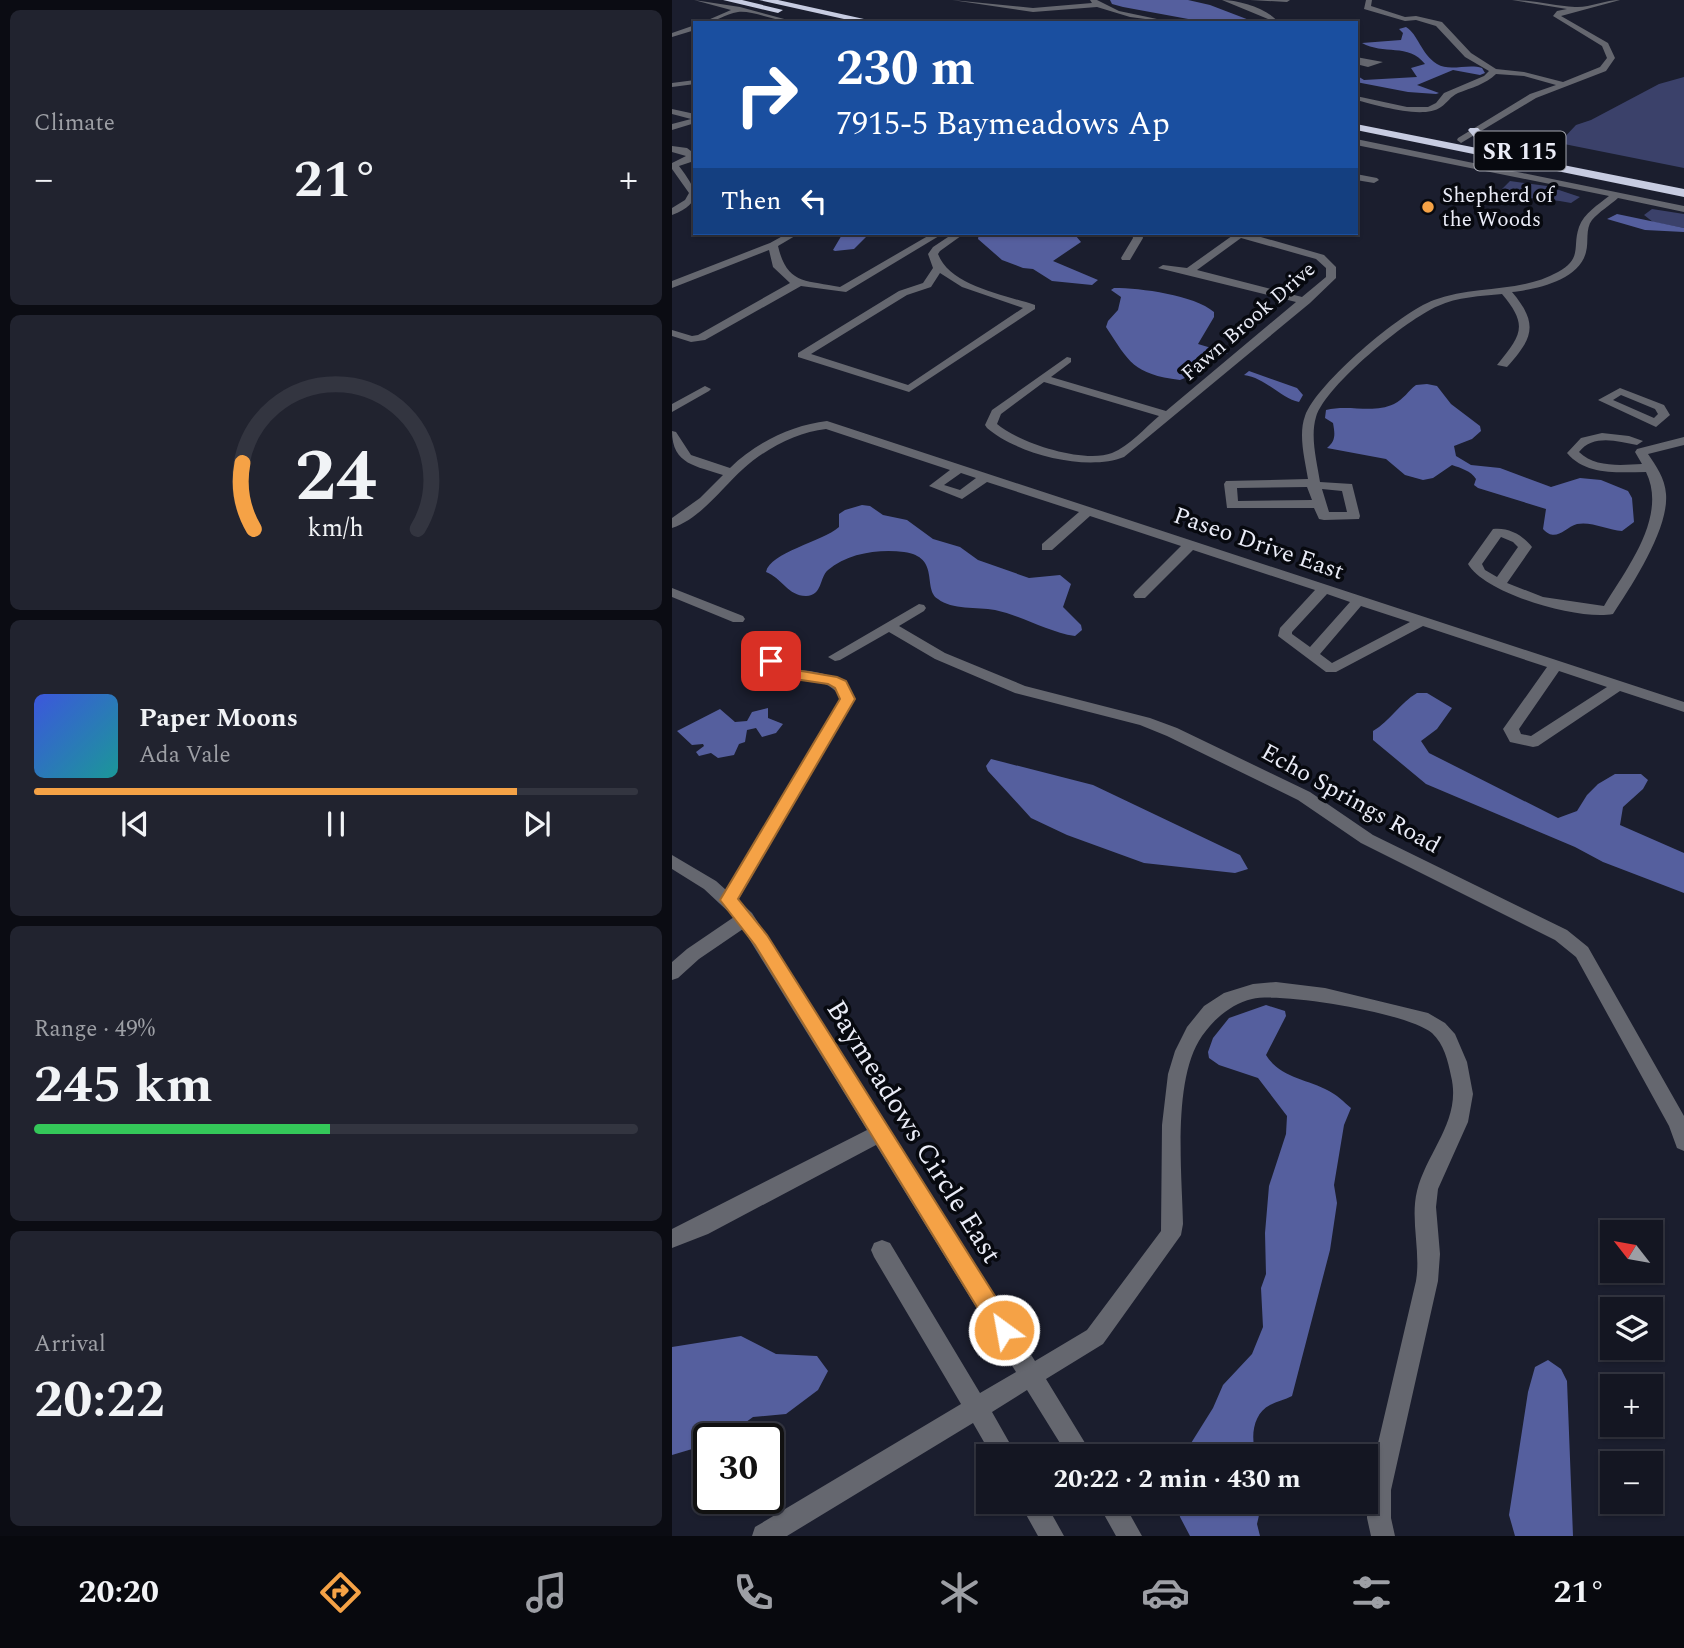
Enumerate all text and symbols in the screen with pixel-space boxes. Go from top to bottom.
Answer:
text: 230 m [836,32,975,107]
icon: right [721,49,812,140]
text: 7915-5 Baymeadows Ap [836,100,1170,149]
text: Climate [34,106,115,141]
road number: SR 115 [1474,132,1566,170]
text: 21° [294,141,378,220]
text: − [34,151,53,209]
text: + [619,151,638,209]
place label: Shepherd of the Woods [1442,180,1555,236]
text: Then [721,181,781,221]
icon: left [795,182,833,220]
marker: Shepherd of the Woods [1420,199,1436,215]
street label: Fawn Brook Drive [1174,254,1323,389]
text: 24 [295,422,377,533]
street label: Paseo Drive East [1169,498,1349,590]
text: km/h [308,510,364,548]
pin [741,631,801,691]
icon: arrive [752,642,790,680]
text: Paper Moons [139,698,298,738]
street label: Echo Springs Road [1254,734,1447,863]
text: Ada Vale [139,738,231,773]
icon: previous [116,805,154,843]
icon: pause [317,805,355,843]
icon: next [518,805,556,843]
street label: Baymeadows Circle East [815,992,1013,1272]
text: Range · 49% [34,1012,155,1047]
text: 245 km [34,1046,213,1125]
north arrow [1600,1220,1662,1283]
map controls [1600,1220,1663,1514]
position arrow [967,1293,1041,1367]
button: layers [1600,1297,1663,1360]
text: Arrival [34,1327,106,1362]
text: 20:22 [34,1361,165,1440]
button: + [1600,1374,1663,1437]
speed limit sign: 30 [693,1423,784,1514]
button: − [1600,1451,1663,1514]
text: 20:22 · 2 min · 430 m [1053,1459,1301,1499]
text: 20:20 [79,1568,159,1617]
icon: directions [316,1568,365,1617]
icon: music [522,1568,571,1617]
icon: phone [729,1568,778,1617]
icon: climate [935,1568,984,1617]
icon: car [1141,1568,1190,1617]
icon: filters [1347,1568,1396,1617]
text: 21° [1553,1568,1605,1617]

